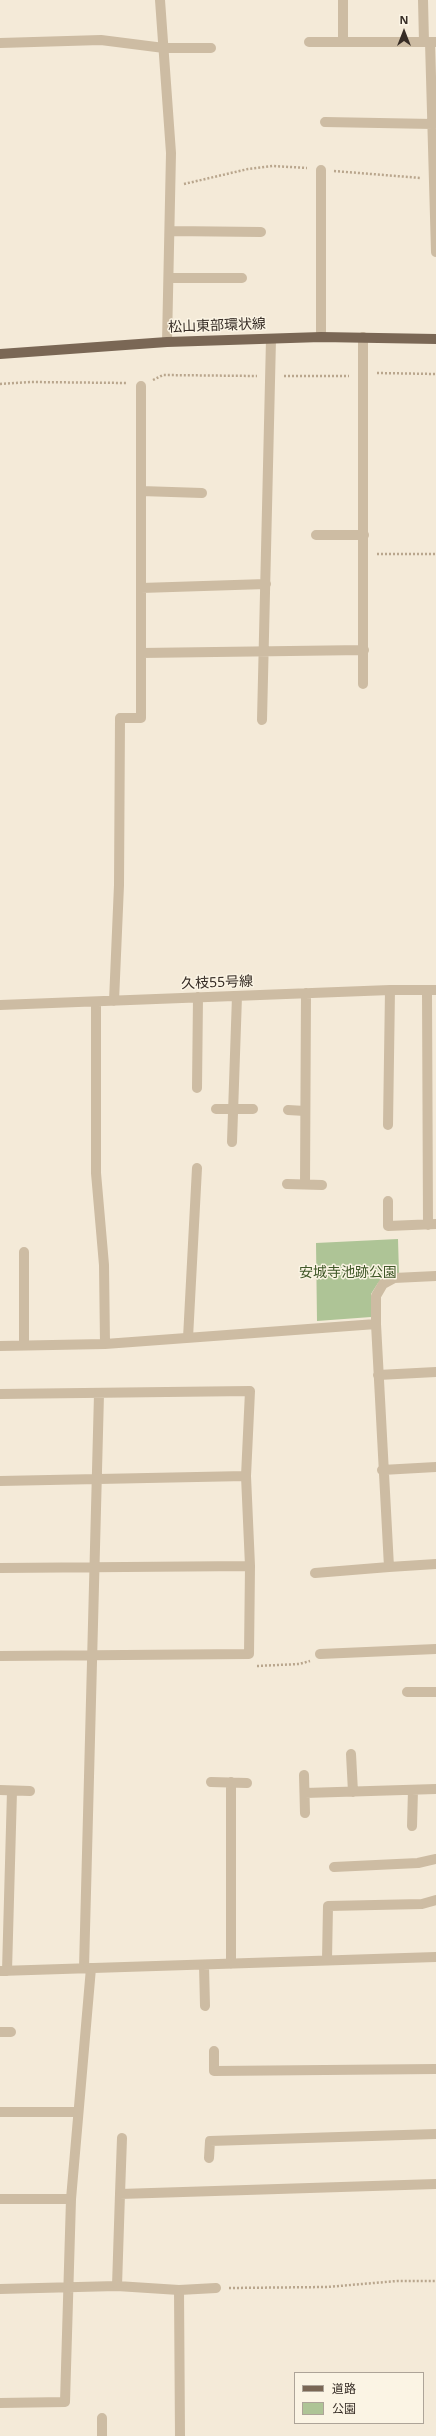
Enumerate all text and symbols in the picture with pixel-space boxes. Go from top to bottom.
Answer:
north arrow [384,12,424,52]
text: N [400,12,408,27]
street label: 松山東部環状線 [168,316,266,336]
street label: 久枝55号線 [181,973,253,993]
park label: 安城寺池跡公園 [299,1265,397,1281]
legend [294,2372,424,2424]
text: 道路 [332,2380,356,2397]
text: 公園 [332,2400,356,2417]

